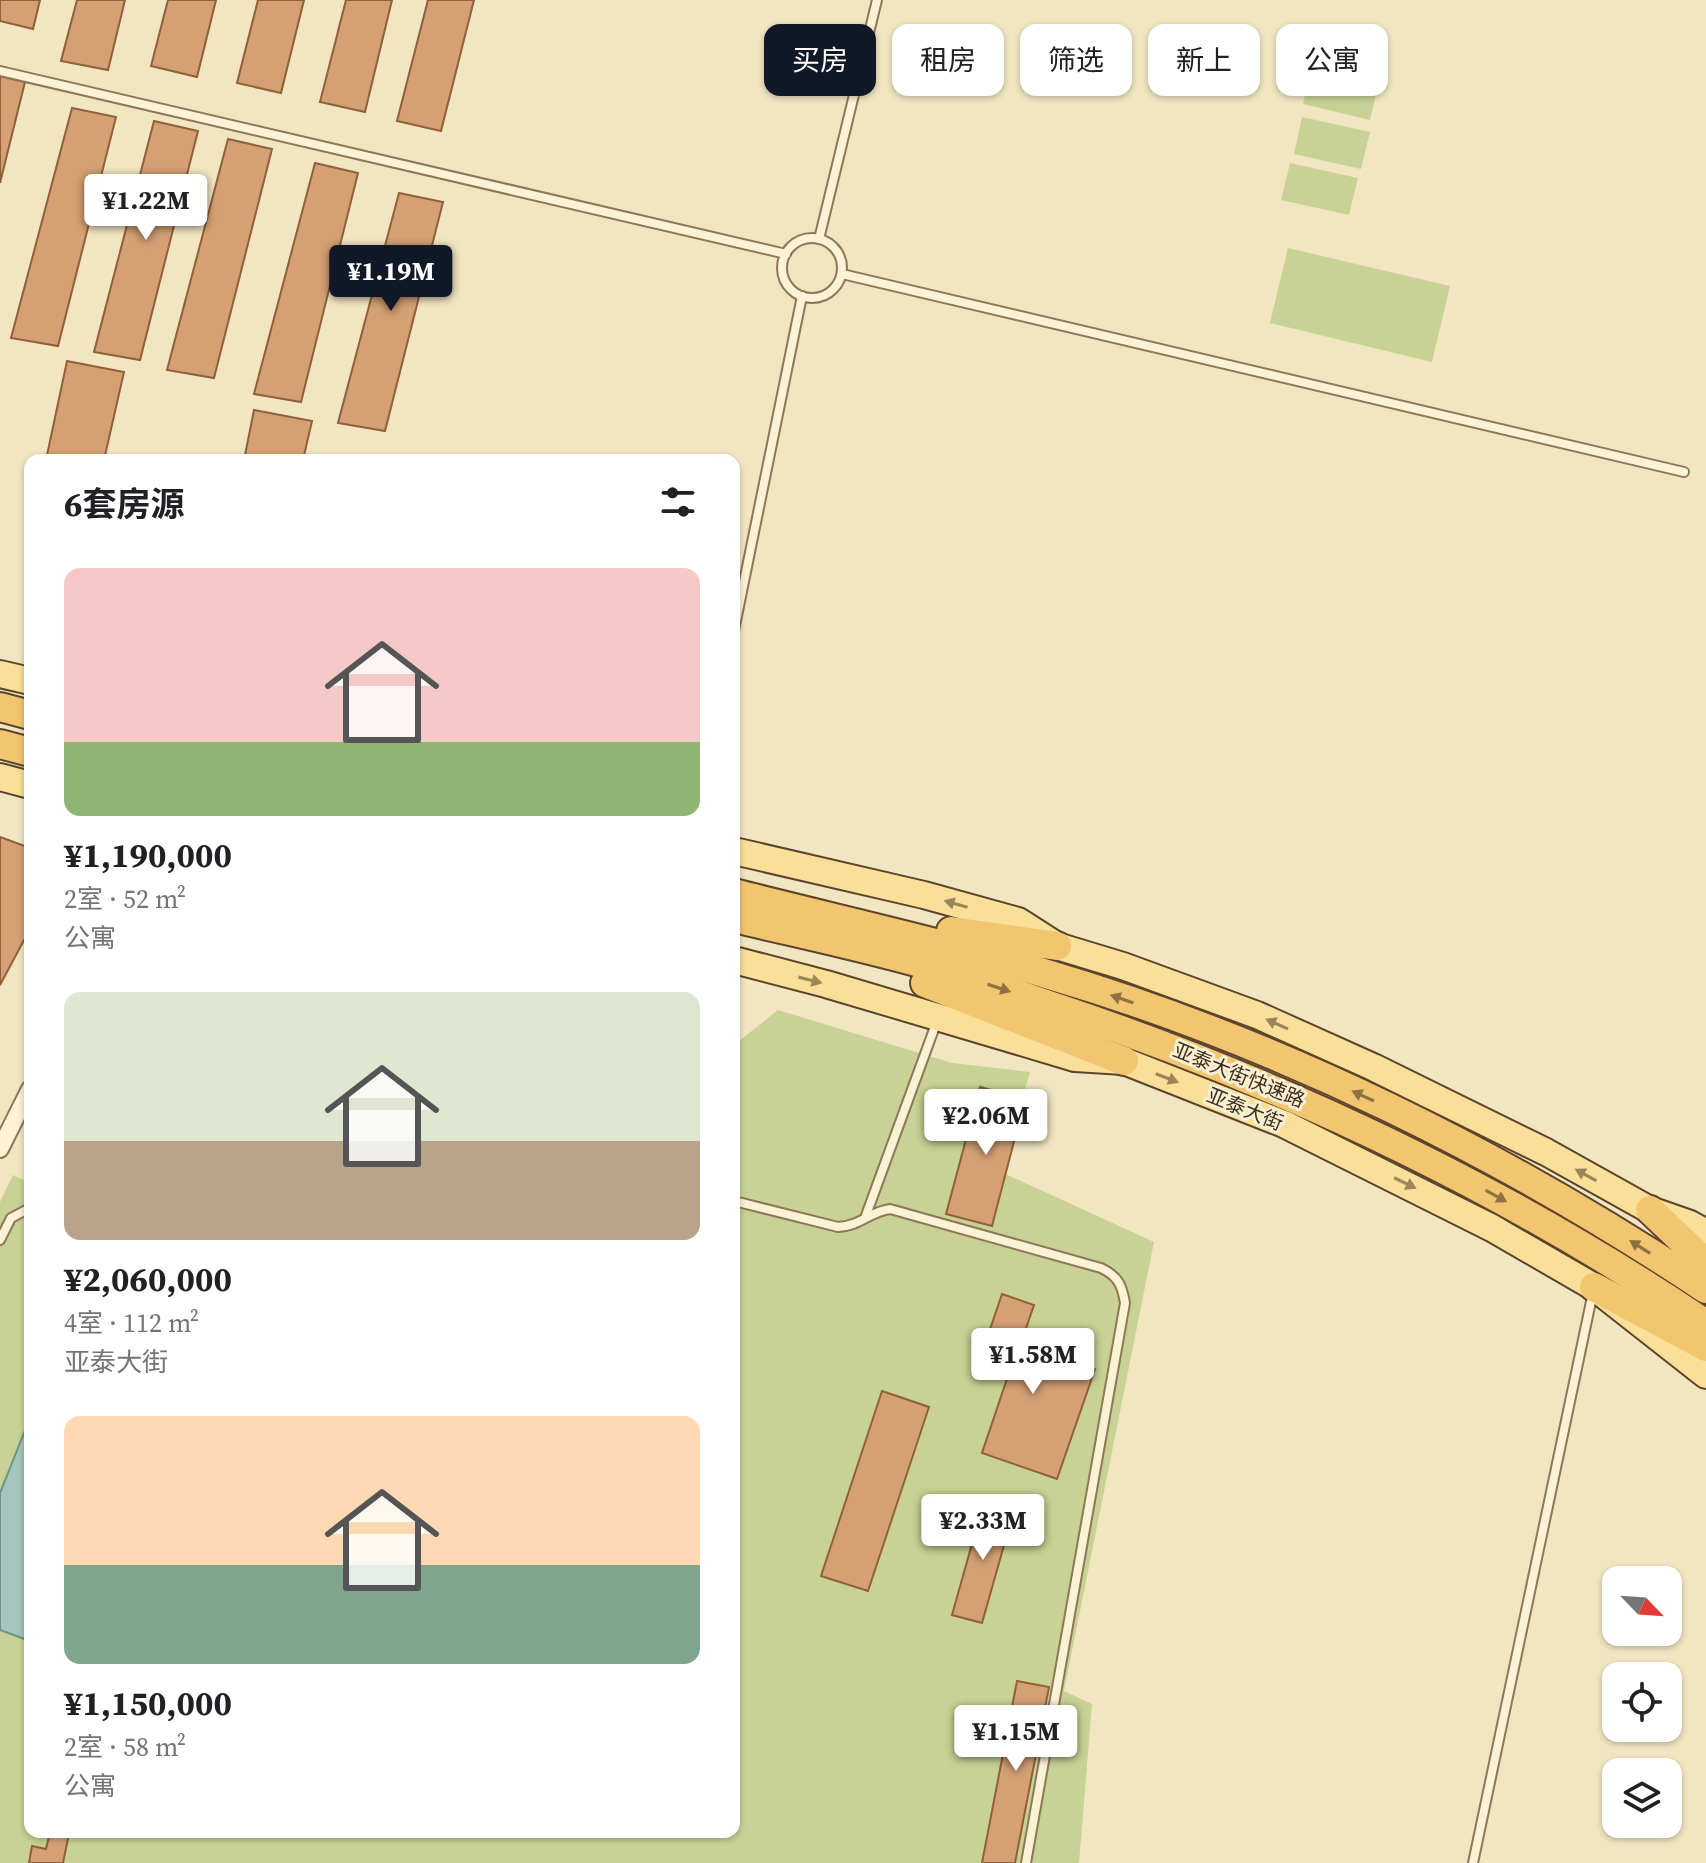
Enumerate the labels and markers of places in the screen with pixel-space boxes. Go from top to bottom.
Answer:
pin: ¥1.22M [81,174,211,242]
pin: ¥1.19M [326,245,456,313]
pin: ¥2.06M [921,1089,1051,1157]
pin: ¥1.58M [968,1328,1098,1396]
pin: ¥2.33M [918,1494,1048,1562]
pin: ¥1.15M [951,1705,1081,1773]

